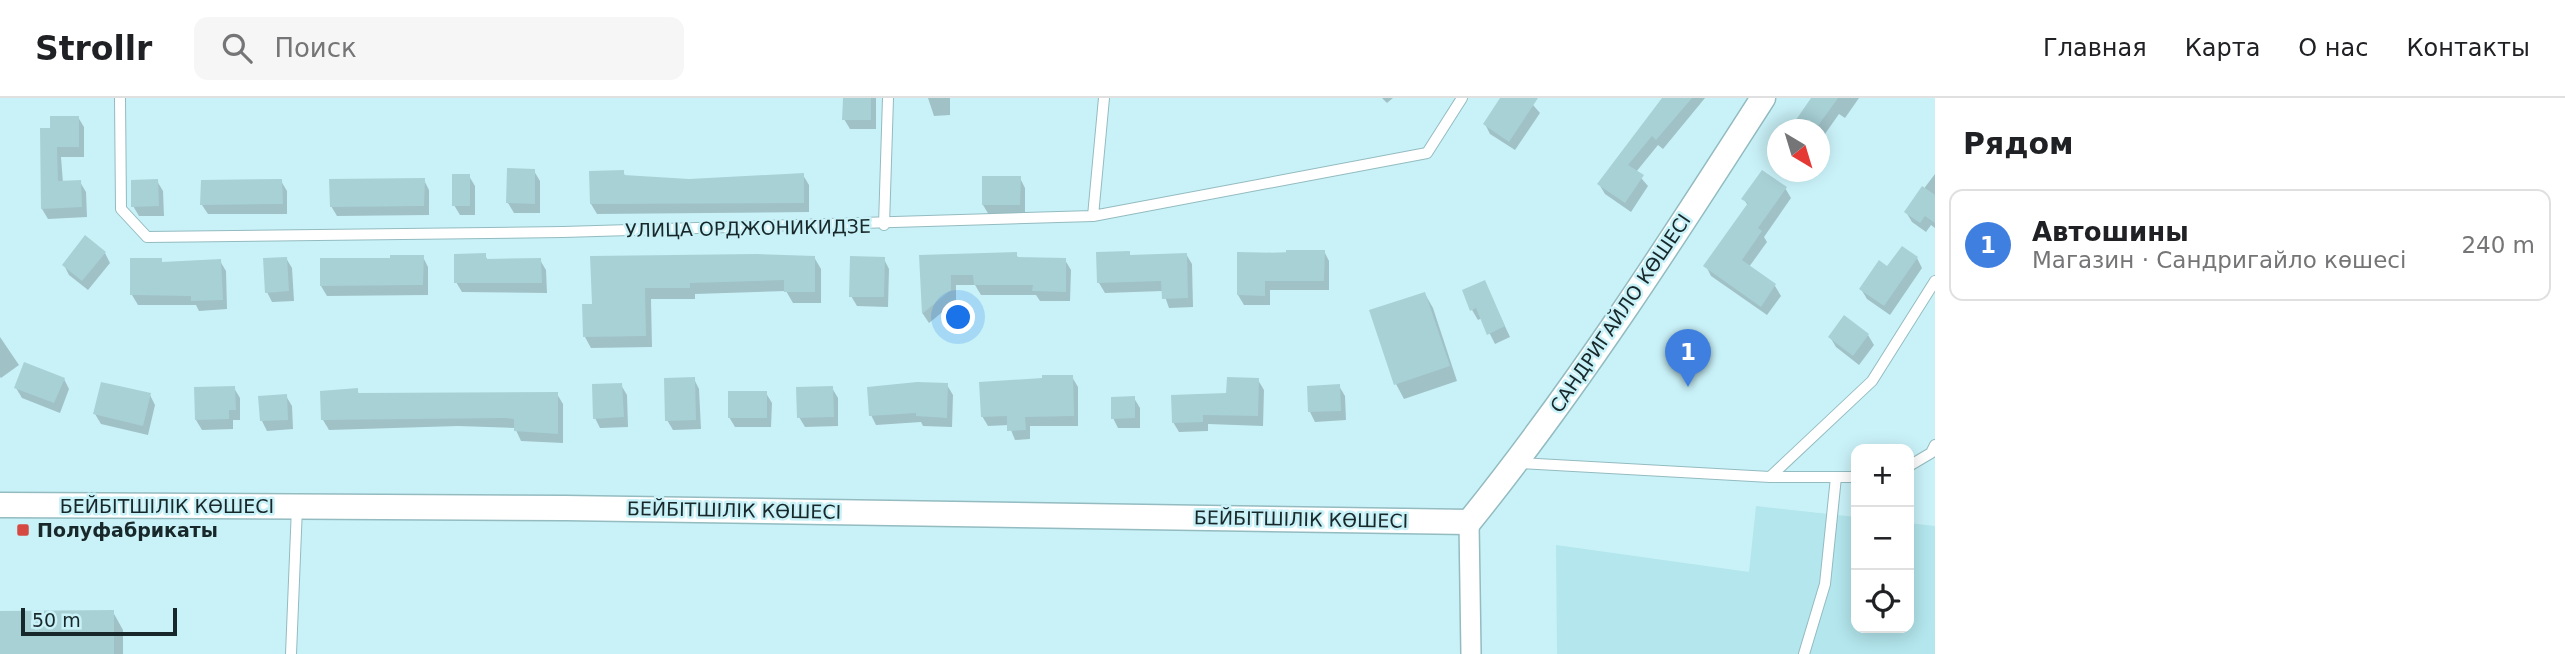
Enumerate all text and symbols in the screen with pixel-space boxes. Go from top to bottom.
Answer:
search box [194,17,684,80]
text: Strollr [35,29,152,68]
icon: search [218,29,256,67]
text: Поиск [274,33,357,63]
text: Главная [2043,34,2147,62]
text: Карта [2185,34,2260,62]
text: О нас [2298,34,2368,62]
text: Контакты [2406,34,2530,62]
north arrow [1767,119,1830,182]
text: Рядом [1963,126,2074,161]
street label: САНДРИГАЙЛО КӨШЕСІ [1545,210,1695,416]
street label: УЛИЦА ОРДЖОНИКИДЗЕ [625,215,871,241]
text: Автошины [2032,217,2189,247]
text: 1 [1980,232,1996,258]
text: 240 m [2461,232,2535,258]
text: Магазин · Сандригайло көшесі [2032,247,2406,273]
your location [941,300,975,334]
pin: 1 [1665,329,1711,387]
map controls [1851,444,1914,633]
button: + [1851,444,1914,507]
street label: БЕЙБІТШІЛІК КӨШЕСІ [60,495,274,517]
street label: БЕЙБІТШІЛІК КӨШЕСІ [627,497,841,523]
street label: БЕЙБІТШІЛІК КӨШЕСІ [1194,506,1408,532]
button: − [1851,507,1914,570]
place label: Полуфабрикаты [37,519,218,541]
marker: Полуфабрикаты [15,522,31,538]
button: locate [1851,570,1914,633]
scale bar [21,605,177,637]
text: 50 m [32,609,81,631]

